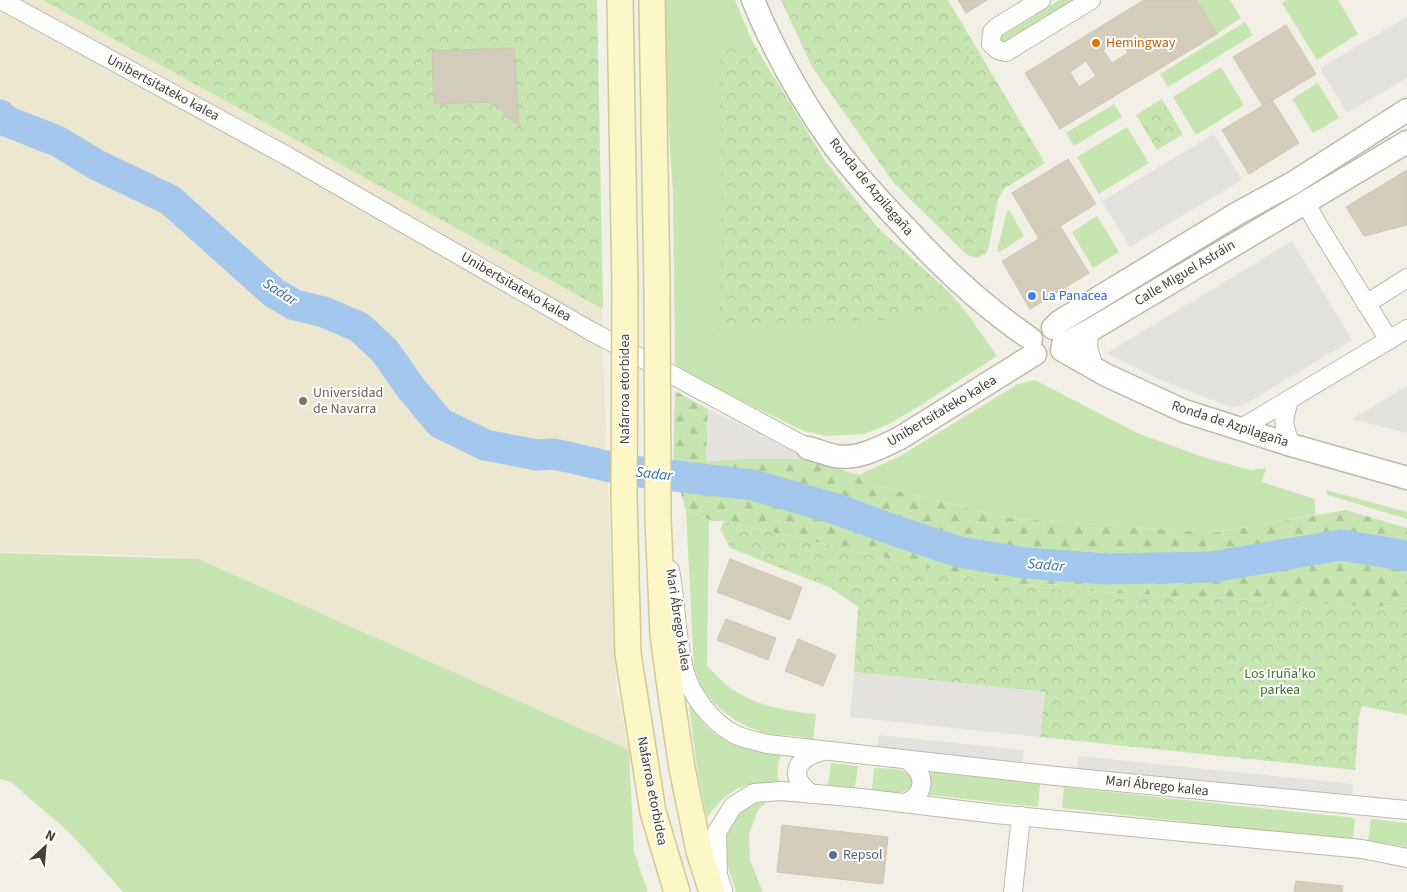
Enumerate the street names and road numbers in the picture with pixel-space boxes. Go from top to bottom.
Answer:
street label: Unibertsitateko kalea [103,50,223,126]
street label: Ronda de Azpilagaña [824,134,918,240]
street label: Calle Miguel Astráin [1131,235,1239,311]
street label: Unibertsitateko kalea [457,247,575,327]
street label: Nafarroa etorbidea [615,334,635,444]
street label: Unibertsitateko kalea [883,370,1001,452]
street label: Ronda de Azpilagaña [1169,396,1291,452]
street label: Mari Ábrego kalea [660,567,696,673]
street label: Nafarroa etorbidea [632,735,672,847]
street label: Mari Ábrego kalea [1104,771,1210,801]

